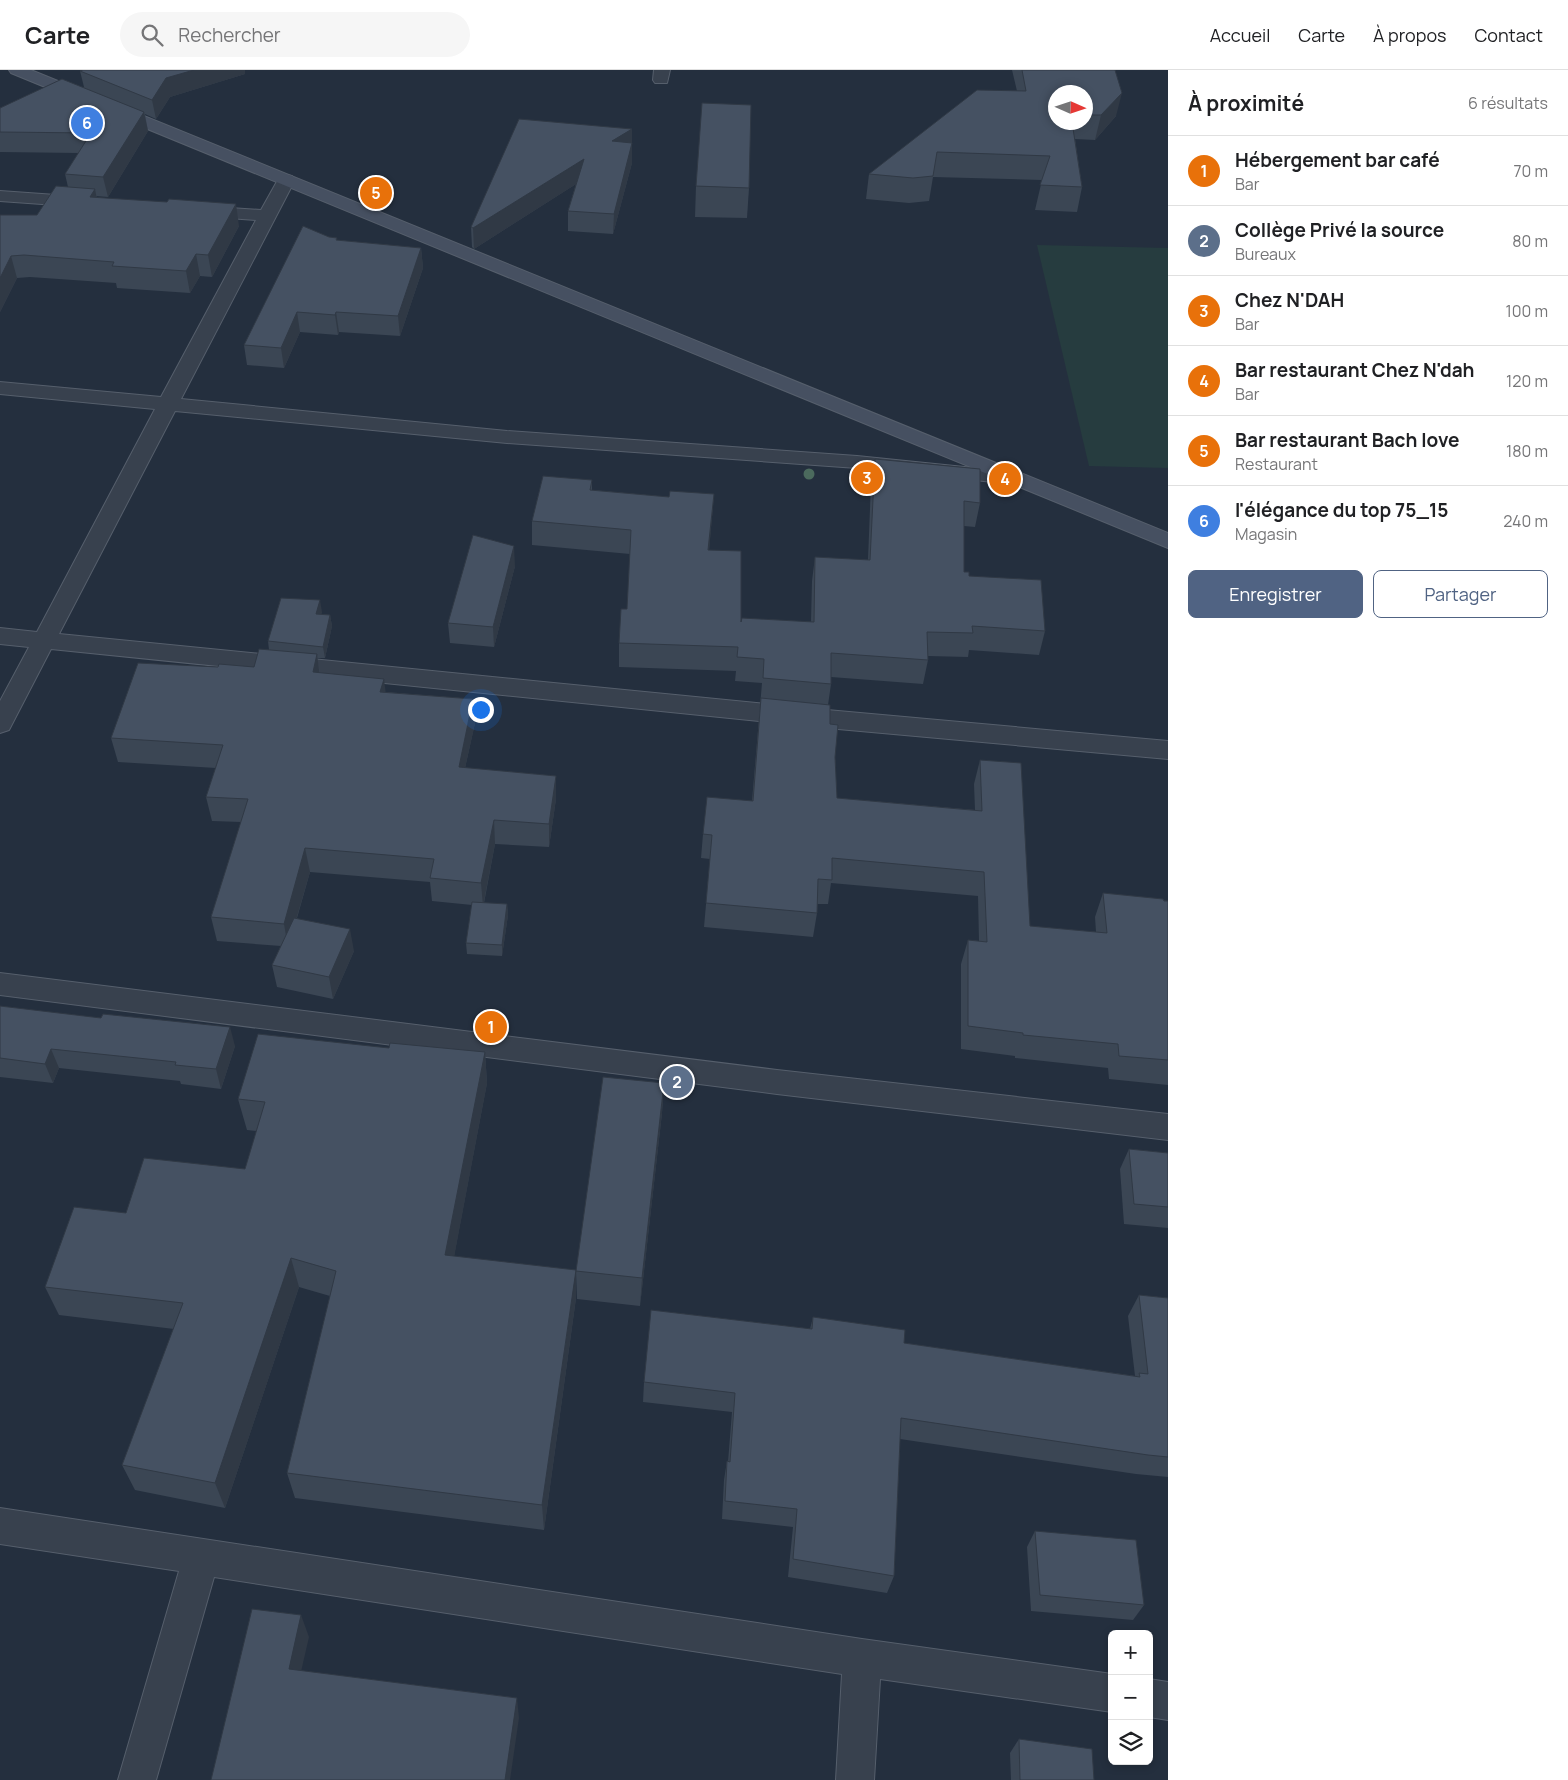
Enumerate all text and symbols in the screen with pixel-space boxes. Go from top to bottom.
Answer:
search box [120,12,470,57]
text: Carte [25,18,90,51]
icon: search [138,21,166,49]
text: Rechercher [178,22,281,48]
text: Accueil [1210,23,1270,47]
text: Carte [1298,23,1345,47]
text: À propos [1373,23,1446,47]
text: Contact [1474,23,1543,47]
north arrow [1048,85,1093,130]
text: À proximité [1188,89,1304,117]
text: 6 résultats [1468,92,1548,114]
pin: 6 [71,104,103,142]
text: Hébergement bar café [1235,147,1440,173]
text: 1 [1200,160,1208,182]
text: 70 m [1513,160,1548,182]
text: Bar [1235,173,1259,195]
pin: 5 [360,174,392,212]
text: Collège Privé la source [1235,217,1444,243]
text: 2 [1199,230,1209,252]
text: 80 m [1512,230,1548,252]
text: Bureaux [1235,243,1296,265]
text: Chez N'DAH [1235,287,1344,313]
text: 3 [1199,300,1209,322]
text: 100 m [1505,300,1548,322]
text: Bar [1235,313,1259,335]
text: Bar restaurant Chez N'dah [1235,357,1475,383]
text: 4 [1199,370,1209,392]
text: 120 m [1506,370,1548,392]
text: Bar [1235,383,1259,405]
text: Bar restaurant Bach love [1235,427,1460,453]
text: 5 [1199,440,1209,462]
text: 180 m [1506,440,1548,462]
text: Restaurant [1235,453,1318,475]
pin: 3 [851,459,883,497]
pin: 4 [989,460,1021,498]
text: l'élégance du top 75_15 [1235,497,1448,523]
text: 6 [1199,510,1209,532]
text: 240 m [1503,510,1548,532]
text: Magasin [1235,523,1297,545]
button: Enregistrer [1188,570,1363,618]
button: Partager [1373,570,1548,618]
your location [468,697,494,723]
pin: 1 [475,1008,507,1046]
pin: 2 [661,1063,693,1101]
map controls [1108,1630,1153,1765]
button: + [1108,1630,1153,1675]
button: − [1108,1675,1153,1720]
button: layers [1108,1720,1153,1765]

